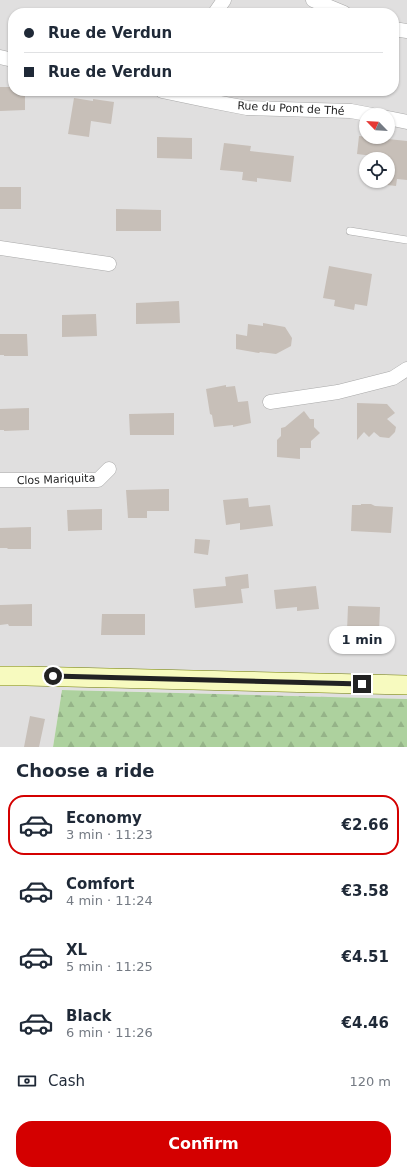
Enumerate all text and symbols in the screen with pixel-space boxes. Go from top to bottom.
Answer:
text: Rue de Verdun [48,24,172,42]
text: Rue de Verdun [48,63,172,81]
street label: Rue du Pont de Thé [237,99,345,118]
north arrow [359,108,395,144]
map controls [359,108,395,188]
button: locate [359,152,395,188]
street label: Clos Mariquita [17,472,96,487]
callout: 1 min [329,626,395,654]
text: 1 min [342,632,382,647]
route start [44,667,62,685]
route end [353,675,371,693]
text: Choose a ride [16,760,155,781]
icon: car [18,807,54,843]
text: Economy [66,809,142,827]
text: €2.66 [342,816,389,834]
text: 3 min · 11:23 [66,827,153,842]
icon: car [18,873,54,909]
text: Comfort [66,875,134,893]
text: €3.58 [342,882,389,900]
text: 4 min · 11:24 [66,893,153,908]
icon: car [18,939,54,975]
text: XL [66,941,87,959]
text: €4.51 [342,948,389,966]
text: 5 min · 11:25 [66,959,153,974]
icon: car [18,1005,54,1041]
text: Black [66,1007,112,1025]
text: €4.46 [342,1014,389,1032]
text: 6 min · 11:26 [66,1025,153,1040]
icon: cash [16,1070,38,1092]
text: Cash [48,1072,85,1090]
text: 120 m [349,1074,391,1089]
button: Confirm [16,1121,391,1167]

